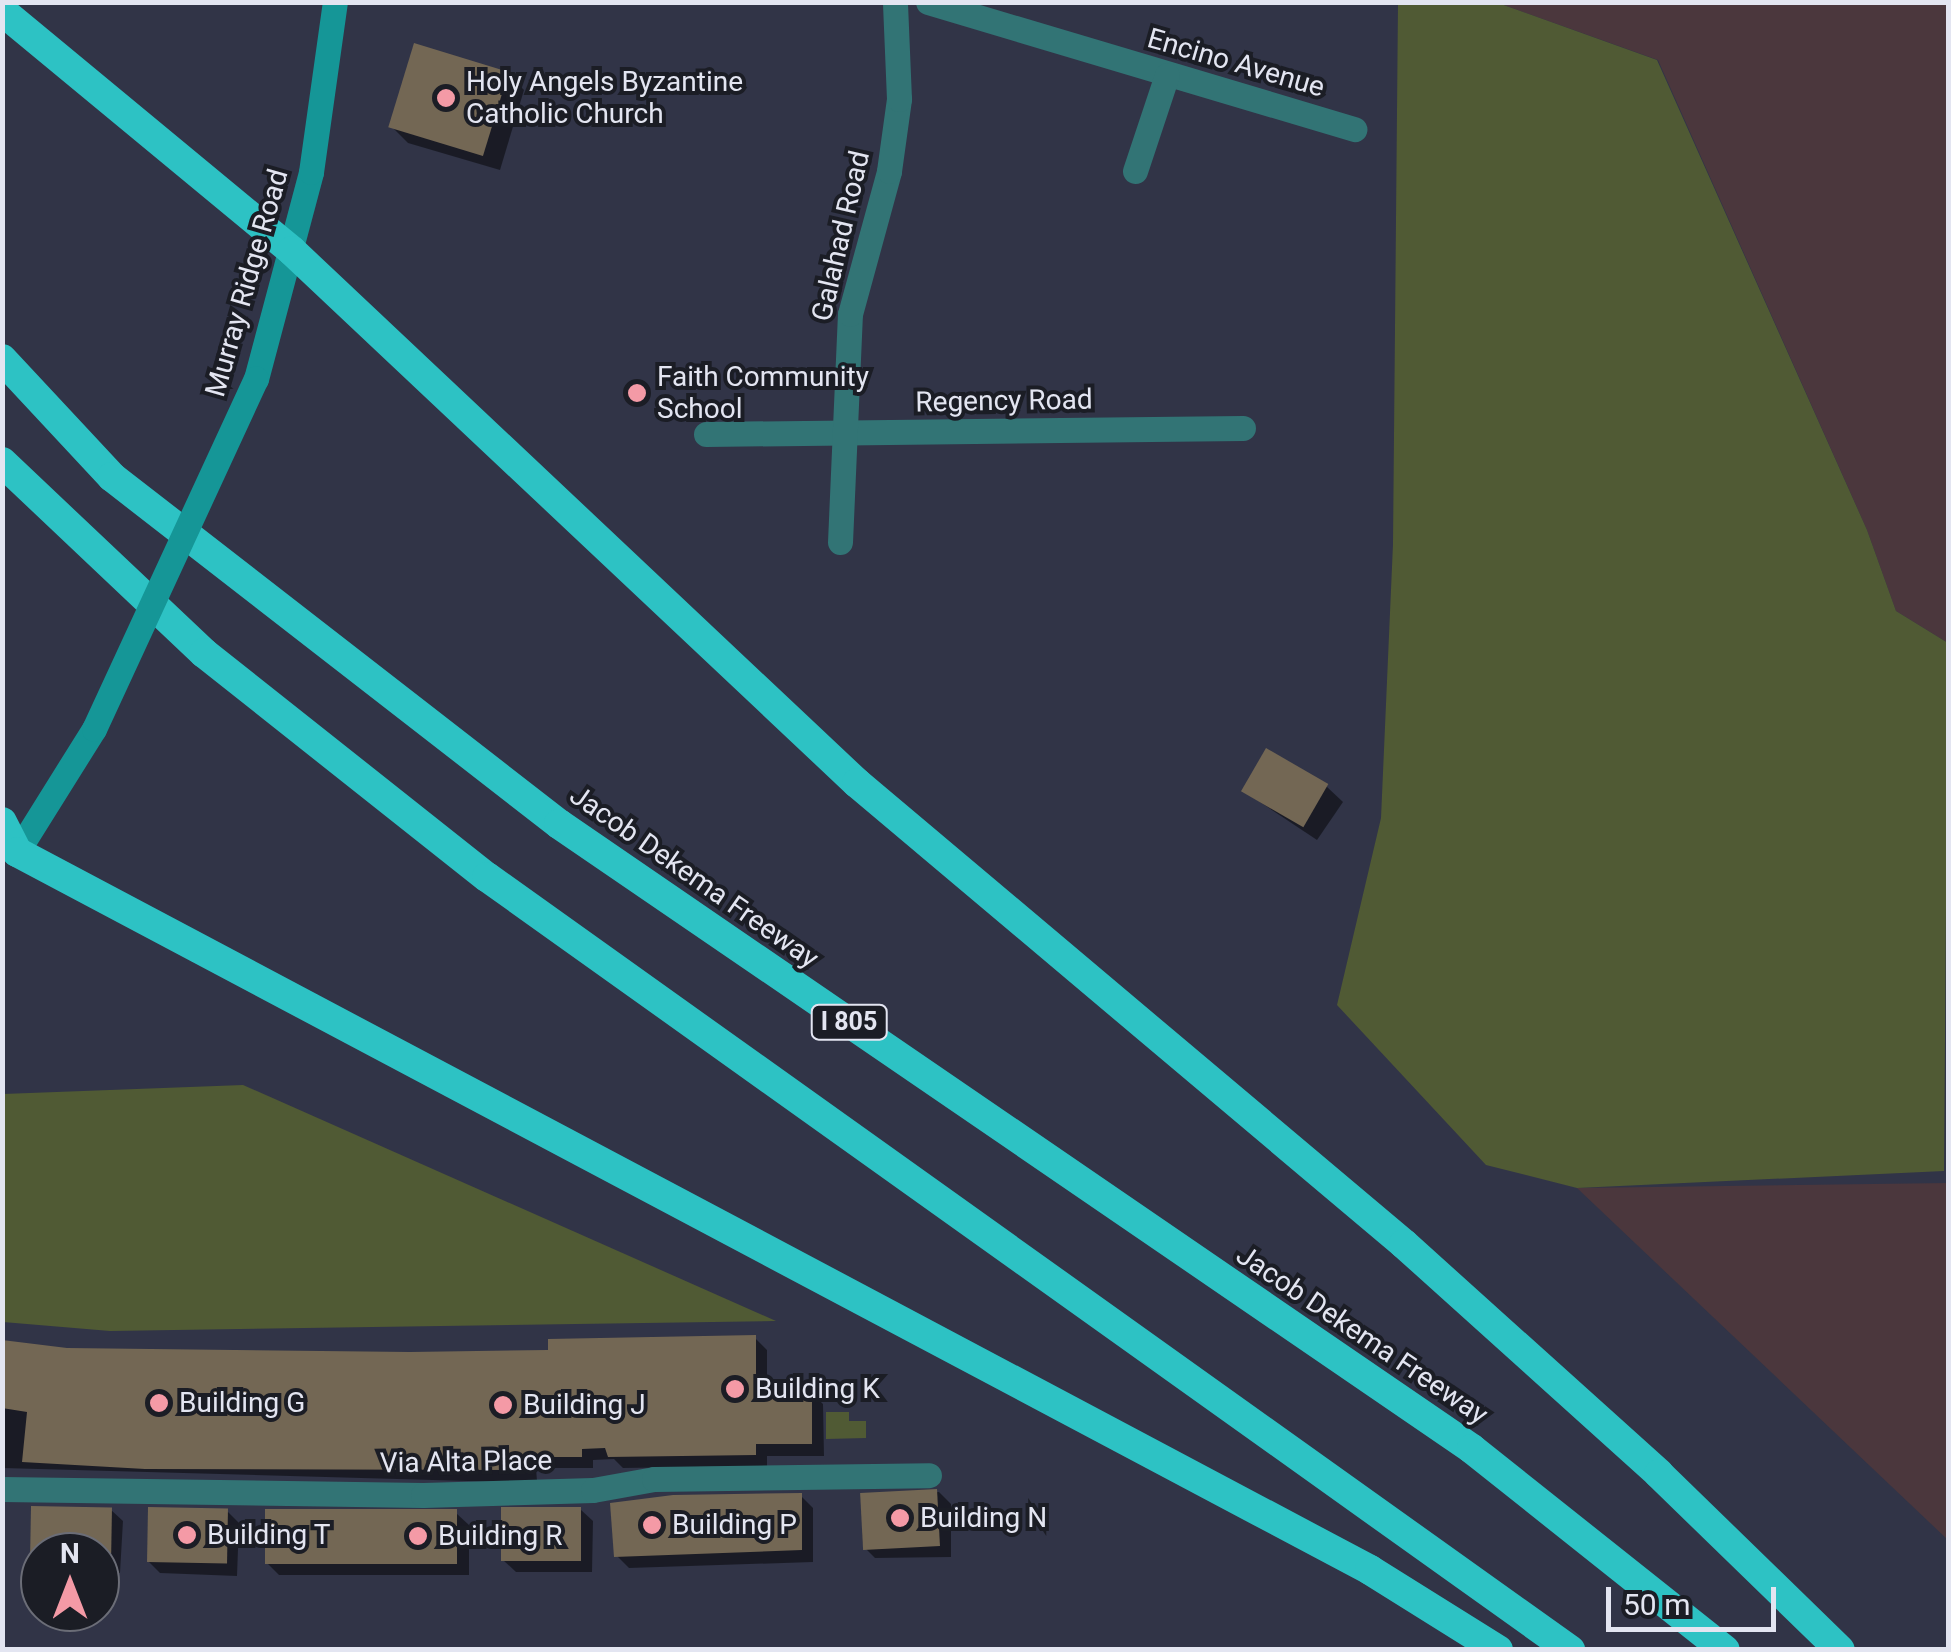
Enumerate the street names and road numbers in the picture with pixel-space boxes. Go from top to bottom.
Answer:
street label: Encino Avenue [1144,22,1328,104]
street label: Galahad Road [805,147,877,325]
street label: Murray Ridge Road [198,165,296,401]
street label: Regency Road [915,383,1093,419]
street label: Jacob Dekema Freeway [563,778,825,976]
road number: I 805 [809,1002,889,1042]
street label: Jacob Dekema Freeway [1230,1238,1494,1432]
street label: Via Alta Place [380,1444,552,1480]

